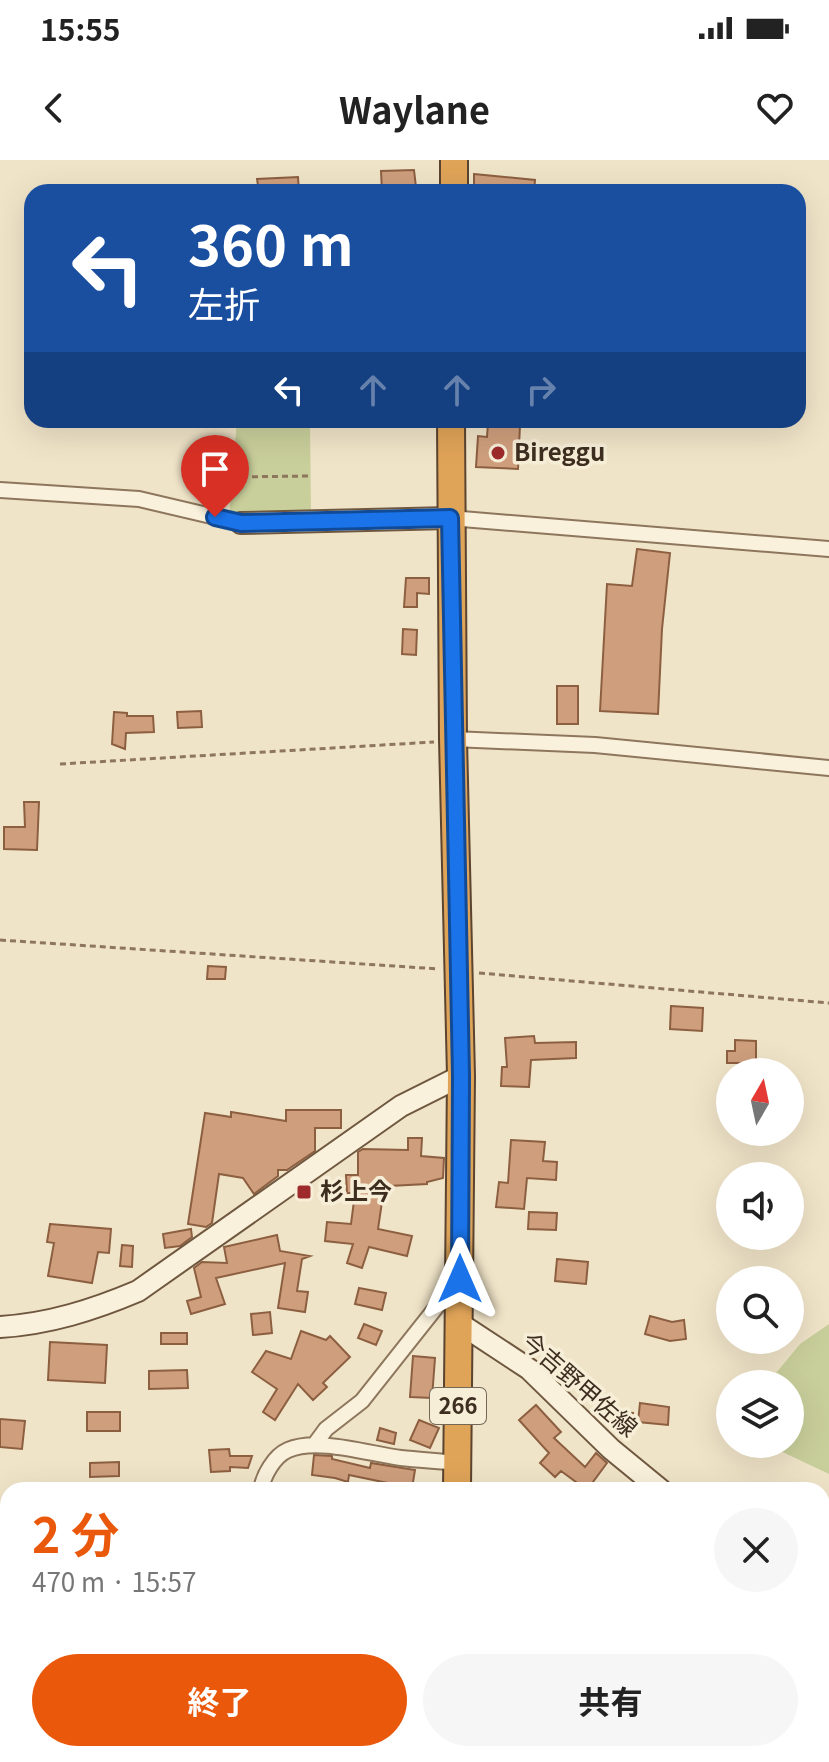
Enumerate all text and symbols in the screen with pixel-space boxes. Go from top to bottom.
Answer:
text: 15:55 [40,6,121,50]
text: Waylane [339,82,490,134]
icon: back [32,86,76,130]
icon: heart [753,86,797,130]
text: 360 m [188,201,354,282]
icon: left [56,216,160,320]
text: 左折 [188,276,260,328]
icon: left [267,368,311,412]
icon: ahead [351,368,395,412]
icon: ahead [435,368,479,412]
icon: right [519,368,563,412]
place label: Bireggu [514,433,605,468]
pin [181,435,249,517]
marker: Bireggu [489,444,507,462]
icon: arrive [193,447,237,491]
north arrow [716,1058,804,1146]
map controls [716,1058,804,1458]
button: sound [716,1162,804,1250]
place label: 杉上今 [320,1172,392,1207]
marker: 杉上今 [295,1183,313,1201]
position arrow [418,1237,502,1321]
button: search [716,1266,804,1354]
street label: 今吉野甲佐線 [515,1323,646,1444]
button: layers [716,1370,804,1458]
road number: 266 [430,1388,486,1424]
text: 2 分 [32,1497,119,1567]
button: close [714,1508,798,1592]
text: 470 m · 15:57 [32,1562,196,1599]
button: 終了 [32,1654,407,1746]
button: 共有 [423,1654,798,1746]

